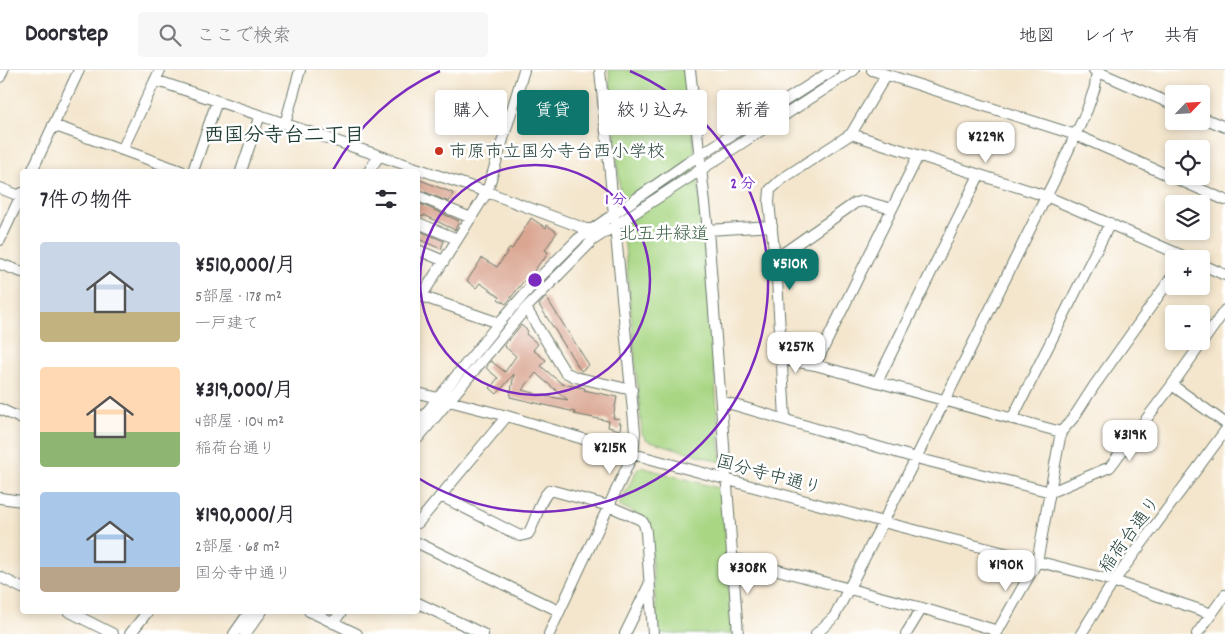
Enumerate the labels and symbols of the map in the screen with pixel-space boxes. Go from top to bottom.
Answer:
north arrow [1165,85,1210,130]
pin: ¥229K [951,122,1021,164]
district label: 西国分寺台二丁目 [204,123,364,151]
place label: 市原市立国分寺台西小学校 [449,141,665,166]
marker: 市原市立国分寺台西小学校 [433,145,445,157]
text: 2 分 [731,174,756,196]
text: 1 分 [605,190,627,212]
park label: 北五井緑道 [619,223,709,248]
pin: ¥510K [755,248,825,291]
centre of rings [526,271,544,289]
pin: ¥257K [761,332,831,374]
pin: ¥319K [1095,420,1165,462]
pin: ¥215K [575,432,645,475]
street label: 国分寺中通り [713,450,824,502]
street label: 稲荷台通り [1094,492,1168,579]
pin: ¥190K [971,550,1041,592]
pin: ¥308K [713,552,783,595]

